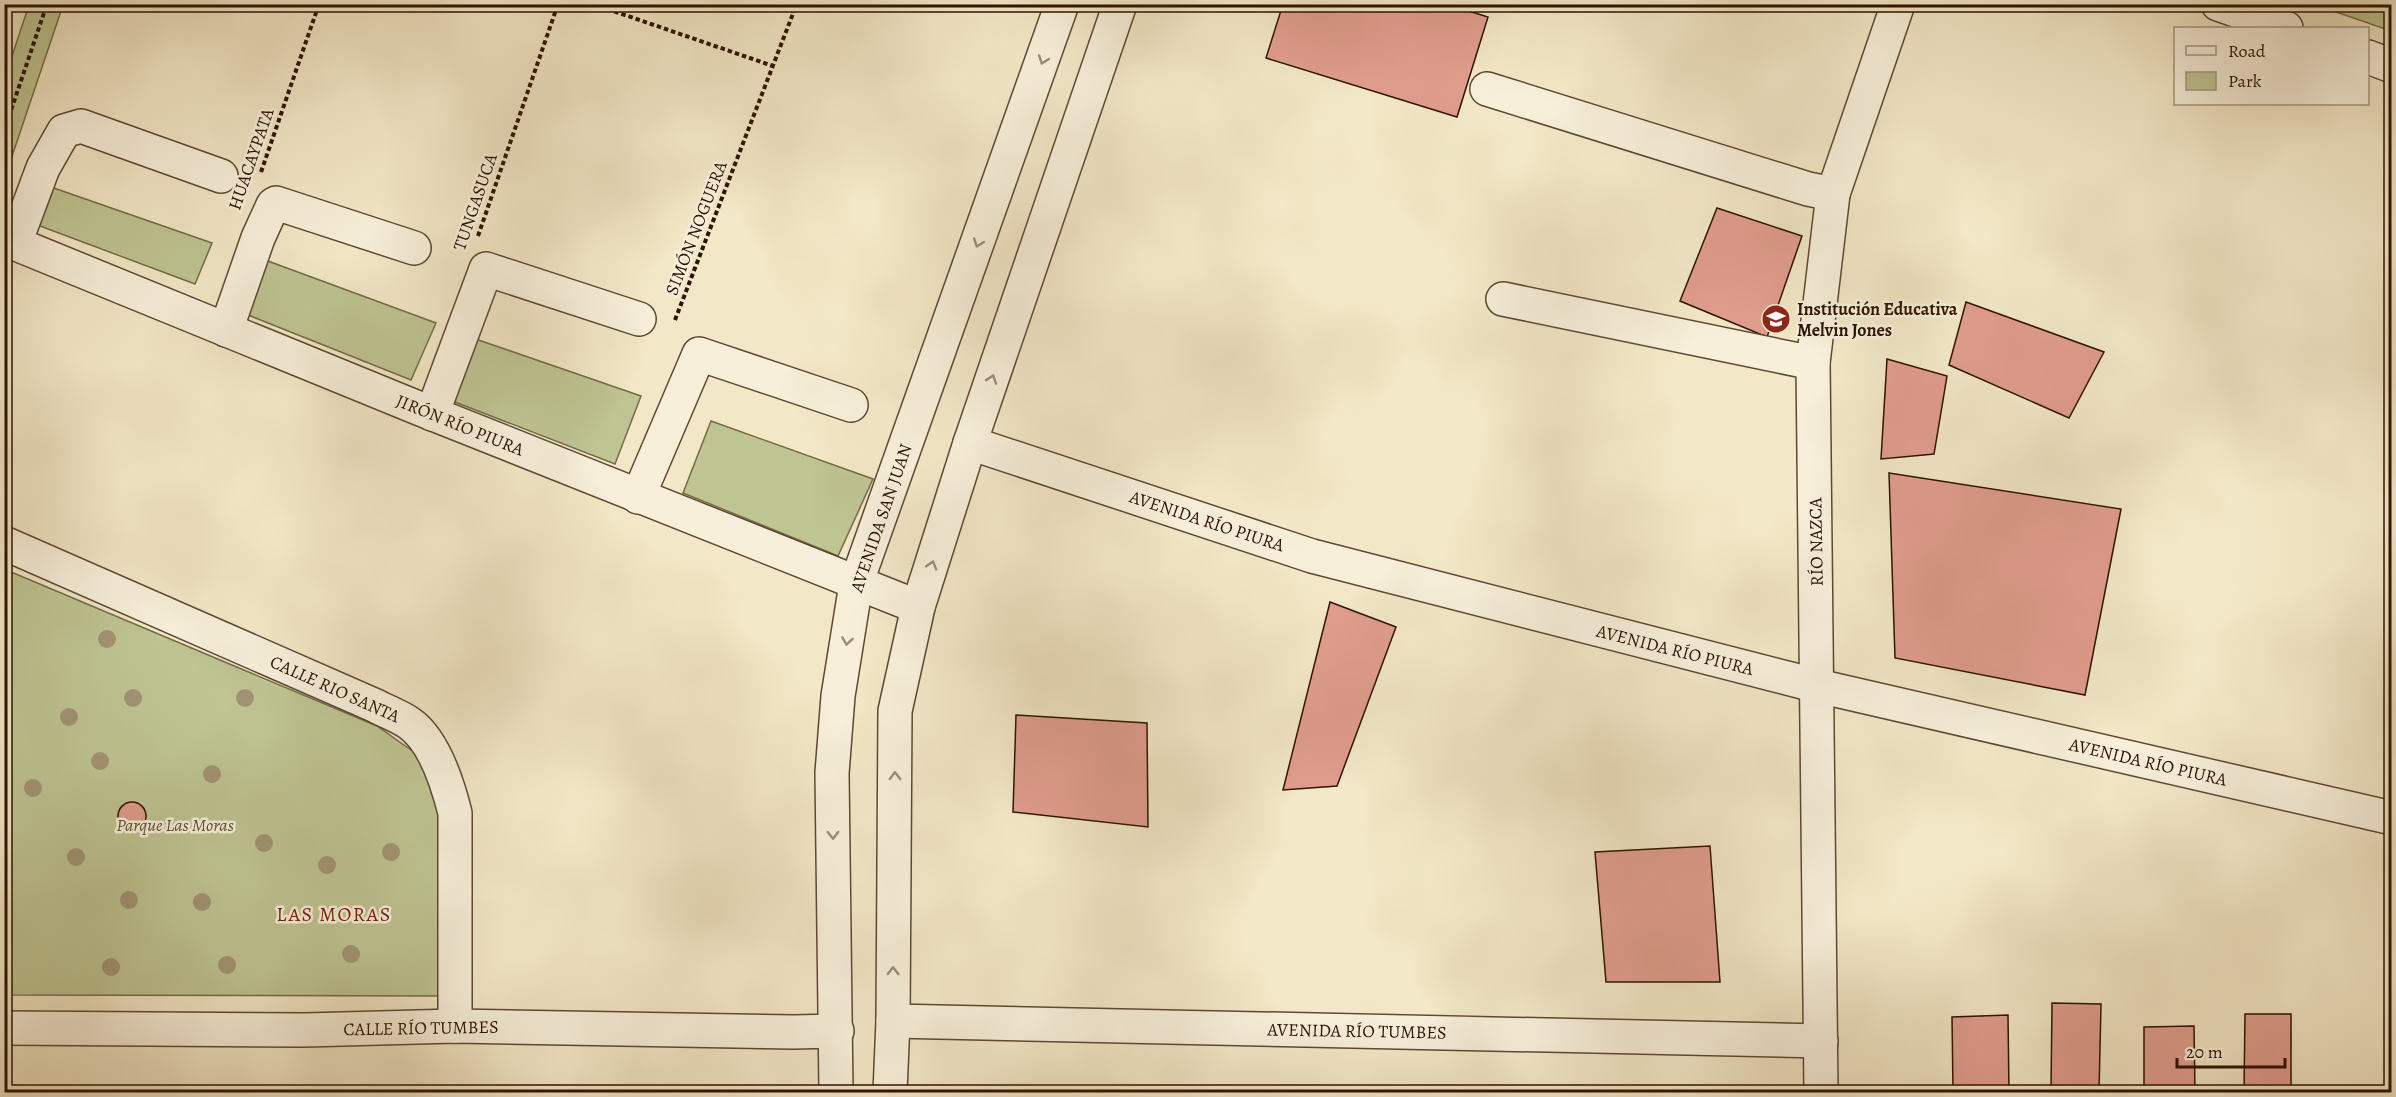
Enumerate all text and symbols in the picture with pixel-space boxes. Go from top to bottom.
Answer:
legend [2174,27,2369,105]
text: Road [2228,39,2266,63]
one-way arrow [1037,54,1050,65]
text: Park [2228,69,2262,93]
street label: HUACAYPATA [222,104,280,213]
street label: TUNGASUCA [447,150,503,254]
street label: SIMÓN NOGUERA [659,157,733,299]
one-way arrow [972,238,985,248]
place label: Institución Educativa Melvin Jones [1797,297,1958,342]
school or university icon: Institución Educativa Melvin Jones [1760,303,1792,335]
one-way arrow [984,374,997,385]
street label: JIRÓN RÍO PIURA [393,388,528,462]
street label: AVENIDA SAN JUAN [844,441,918,596]
street label: AVENIDA RÍO PIURA [1126,484,1288,557]
street label: RÍO NAZCA [1803,497,1829,587]
one-way arrow [924,560,937,571]
street label: AVENIDA RÍO PIURA [1593,619,1757,681]
one-way arrow [841,636,854,646]
street label: CALLE RIO SANTA [266,650,404,729]
street label: AVENIDA RÍO PIURA [2066,732,2230,792]
one-way arrow [889,772,901,781]
park label: Parque Las Moras [116,813,234,837]
one-way arrow [827,831,839,840]
district label: LAS MORAS [276,901,392,928]
one-way arrow [887,967,899,976]
street label: CALLE RÍO TUMBES [343,1015,499,1041]
street label: AVENIDA RÍO TUMBES [1266,1017,1447,1045]
scale bar [2177,1031,2285,1069]
text: 20 m [2186,1040,2223,1064]

